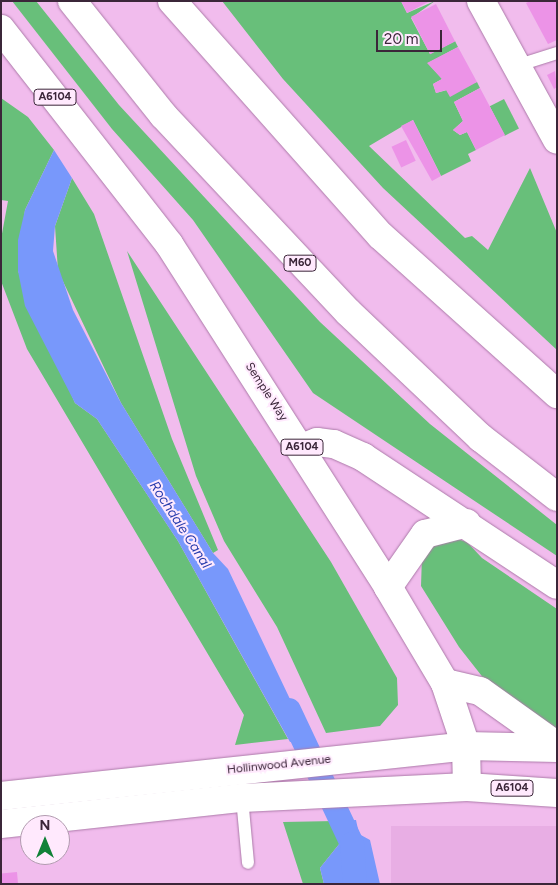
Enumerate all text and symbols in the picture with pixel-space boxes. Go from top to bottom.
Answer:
scale bar [378,20,444,52]
text: 20 m [384,30,418,48]
road number: A6104 [32,88,78,105]
road number: M60 [282,254,318,272]
street label: Semple Way [242,360,290,424]
road number: A6104 [280,438,324,456]
water label: Rochdale Canal [146,478,214,572]
street label: Hollinwood Avenue [226,752,332,778]
road number: A6104 [490,780,534,796]
north arrow [20,815,70,865]
text: N [40,817,50,834]

